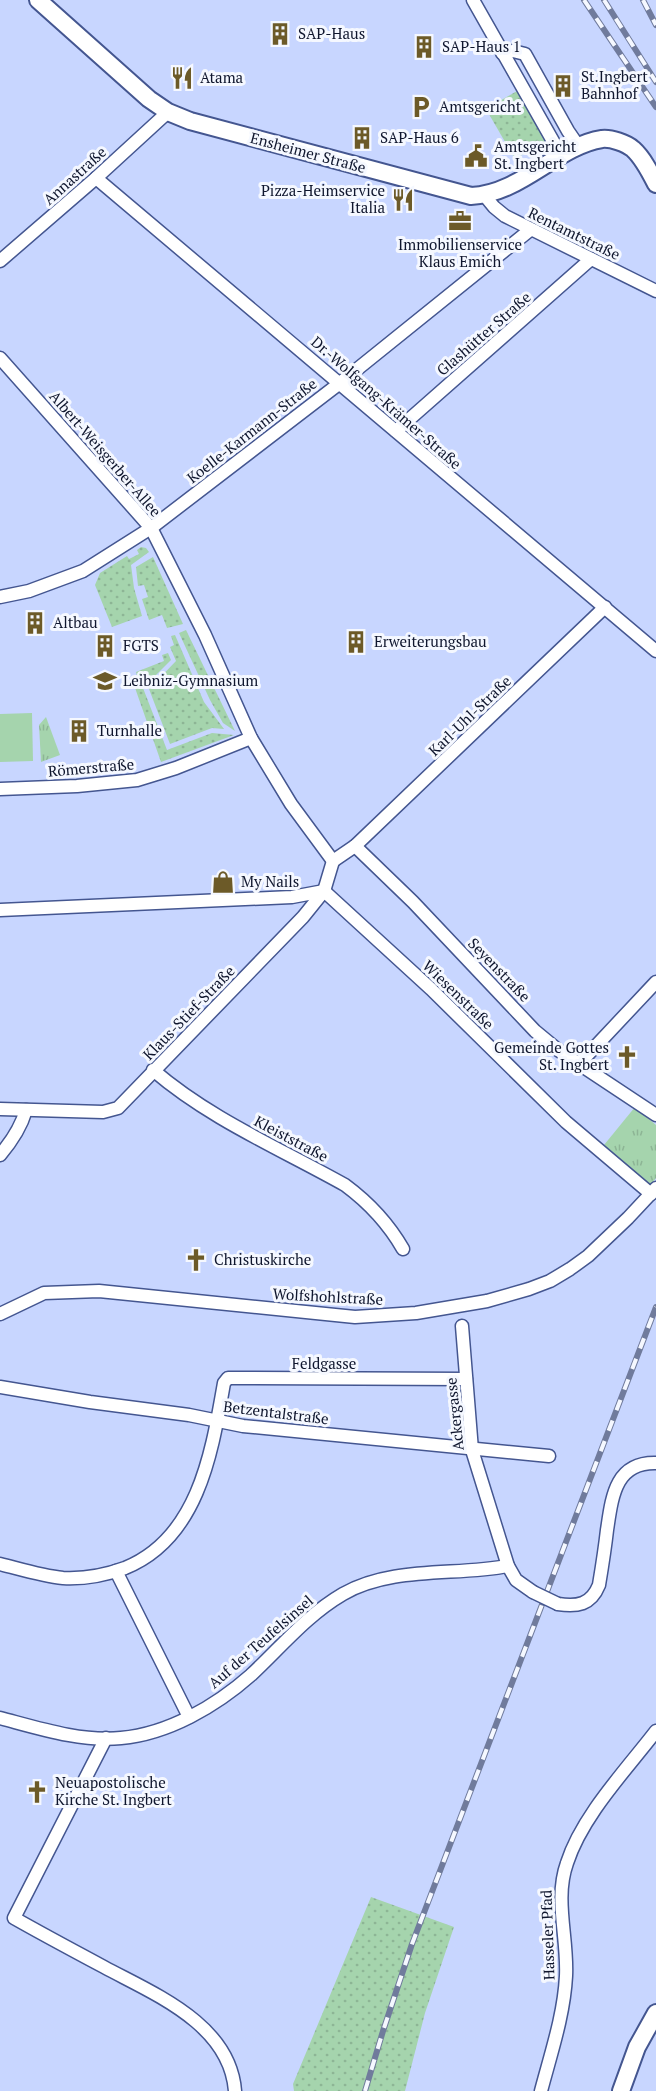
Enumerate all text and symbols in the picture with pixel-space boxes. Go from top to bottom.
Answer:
building icon: SAP-Haus [267,21,293,47]
place label: SAP-Haus [298,23,365,43]
building icon: SAP-Haus 1 [411,34,437,60]
place label: SAP-Haus 1 [442,36,521,56]
restaurant icon: Atama [169,65,195,91]
place label: St.Ingbert Bahnhof [581,66,648,103]
place label: Atama [200,67,244,87]
building icon: St.Ingbert Bahnhof [550,73,576,99]
parking icon: Amtsgericht [408,94,434,120]
place label: Amtsgericht [439,96,522,116]
building icon: SAP-Haus 6 [349,125,375,151]
street label: Ensheimer Straße [248,127,368,177]
place label: SAP-Haus 6 [380,127,459,147]
place label: Amtsgericht St. Ingbert [494,136,577,173]
street label: Annastraße [39,142,110,209]
public building icon: Amtsgericht St. Ingbert [463,143,489,169]
place label: Pizza-Heimservice Italia [261,180,385,217]
restaurant icon: Pizza-Heimservice Italia [390,187,416,213]
street label: Rentamtstraße [525,202,624,264]
office icon: Immobilienservice Klaus Emich [447,208,473,234]
place label: Immobilienservice Klaus Emich [398,234,522,271]
street label: Glashütter Straße [432,287,535,380]
street label: Dr.-Wolfgang-Krämer-Straße [307,331,466,473]
street label: Koelle-Karmann-Straße [182,373,320,487]
street label: Albert-Weisgerber-Allee [45,386,166,521]
building icon: Altbau [22,610,48,636]
place label: Altbau [53,612,98,632]
building icon: Erweiterungsbau [343,629,369,655]
place label: Erweiterungsbau [374,631,487,651]
building icon: FGTS [92,633,118,659]
place label: FGTS [123,635,159,655]
school or university icon: Leibniz-Gymnasium [92,668,118,694]
place label: Leibniz-Gymnasium [123,670,258,690]
street label: Karl-Uhl-Straße [424,671,515,760]
building icon: Turnhalle [66,718,92,744]
place label: Turnhalle [97,720,162,740]
street label: Römerstraße [47,753,135,781]
shop icon: My Nails [210,869,236,895]
place label: My Nails [241,871,299,891]
street label: Seyenstraße [464,933,535,1006]
street label: Wiesenstraße [419,955,499,1033]
street label: Klaus-Stief-Straße [138,961,239,1064]
place label: Gemeinde Gottes St. Ingbert [494,1037,609,1074]
church icon: Gemeinde Gottes St. Ingbert [614,1044,640,1070]
street label: Kleiststraße [251,1110,332,1166]
church icon: Christuskirche [183,1247,209,1273]
place label: Christuskirche [214,1249,311,1269]
street label: Wolfshohlstraße [272,1283,384,1309]
street label: Feldgasse [292,1353,356,1373]
street label: Ackergasse [440,1376,468,1452]
street label: Betzentalstraße [222,1396,330,1428]
street label: Auf der Teufelsinsel [204,1590,317,1692]
place label: Neuapostolische Kirche St. Ingbert [55,1772,172,1809]
church icon: Neuapostolische Kirche St. Ingbert [24,1779,50,1805]
street label: Hasseler Pfad [535,1889,559,1981]

